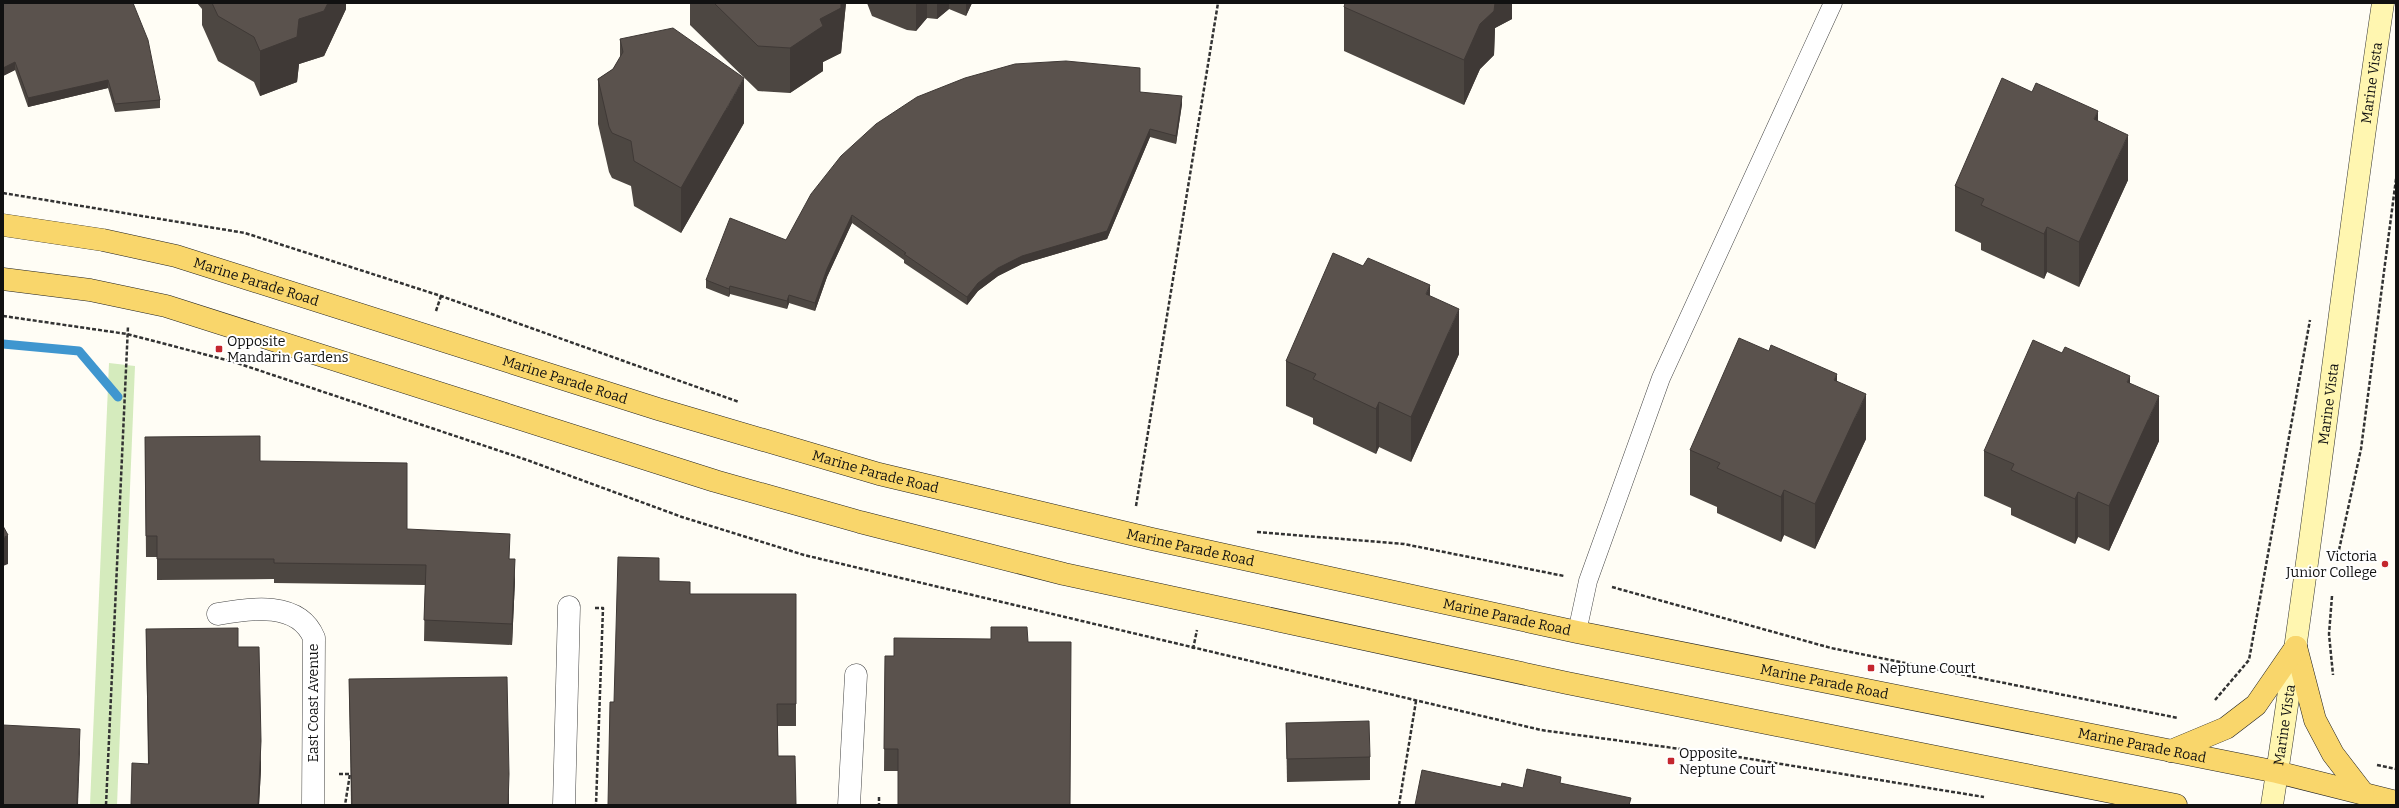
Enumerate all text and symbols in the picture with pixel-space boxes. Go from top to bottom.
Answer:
street label: Marine Vista [2357,41,2386,125]
street label: Marine Parade Road [192,254,321,309]
place label: Opposite Mandarin Gardens [227,333,349,366]
marker: Opposite Mandarin Gardens [214,344,224,354]
street label: Marine Parade Road [500,352,630,407]
street label: Marine Vista [2314,362,2342,446]
street label: Marine Parade Road [810,446,941,496]
street label: Marine Parade Road [1125,525,1256,570]
place label: Victoria Junior College [2285,548,2377,581]
marker: Victoria Junior College [2380,559,2390,569]
street label: Marine Parade Road [1442,594,1573,639]
street label: East Coast Avenue [305,644,322,762]
street label: Marine Parade Road [1759,660,1890,703]
place label: Neptune Court [1879,660,1976,677]
marker: Neptune Court [1866,663,1876,673]
street label: Marine Vista [2270,683,2299,767]
street label: Marine Parade Road [2077,724,2208,766]
place label: Opposite Neptune Court [1679,745,1776,778]
marker: Opposite Neptune Court [1666,756,1676,766]

